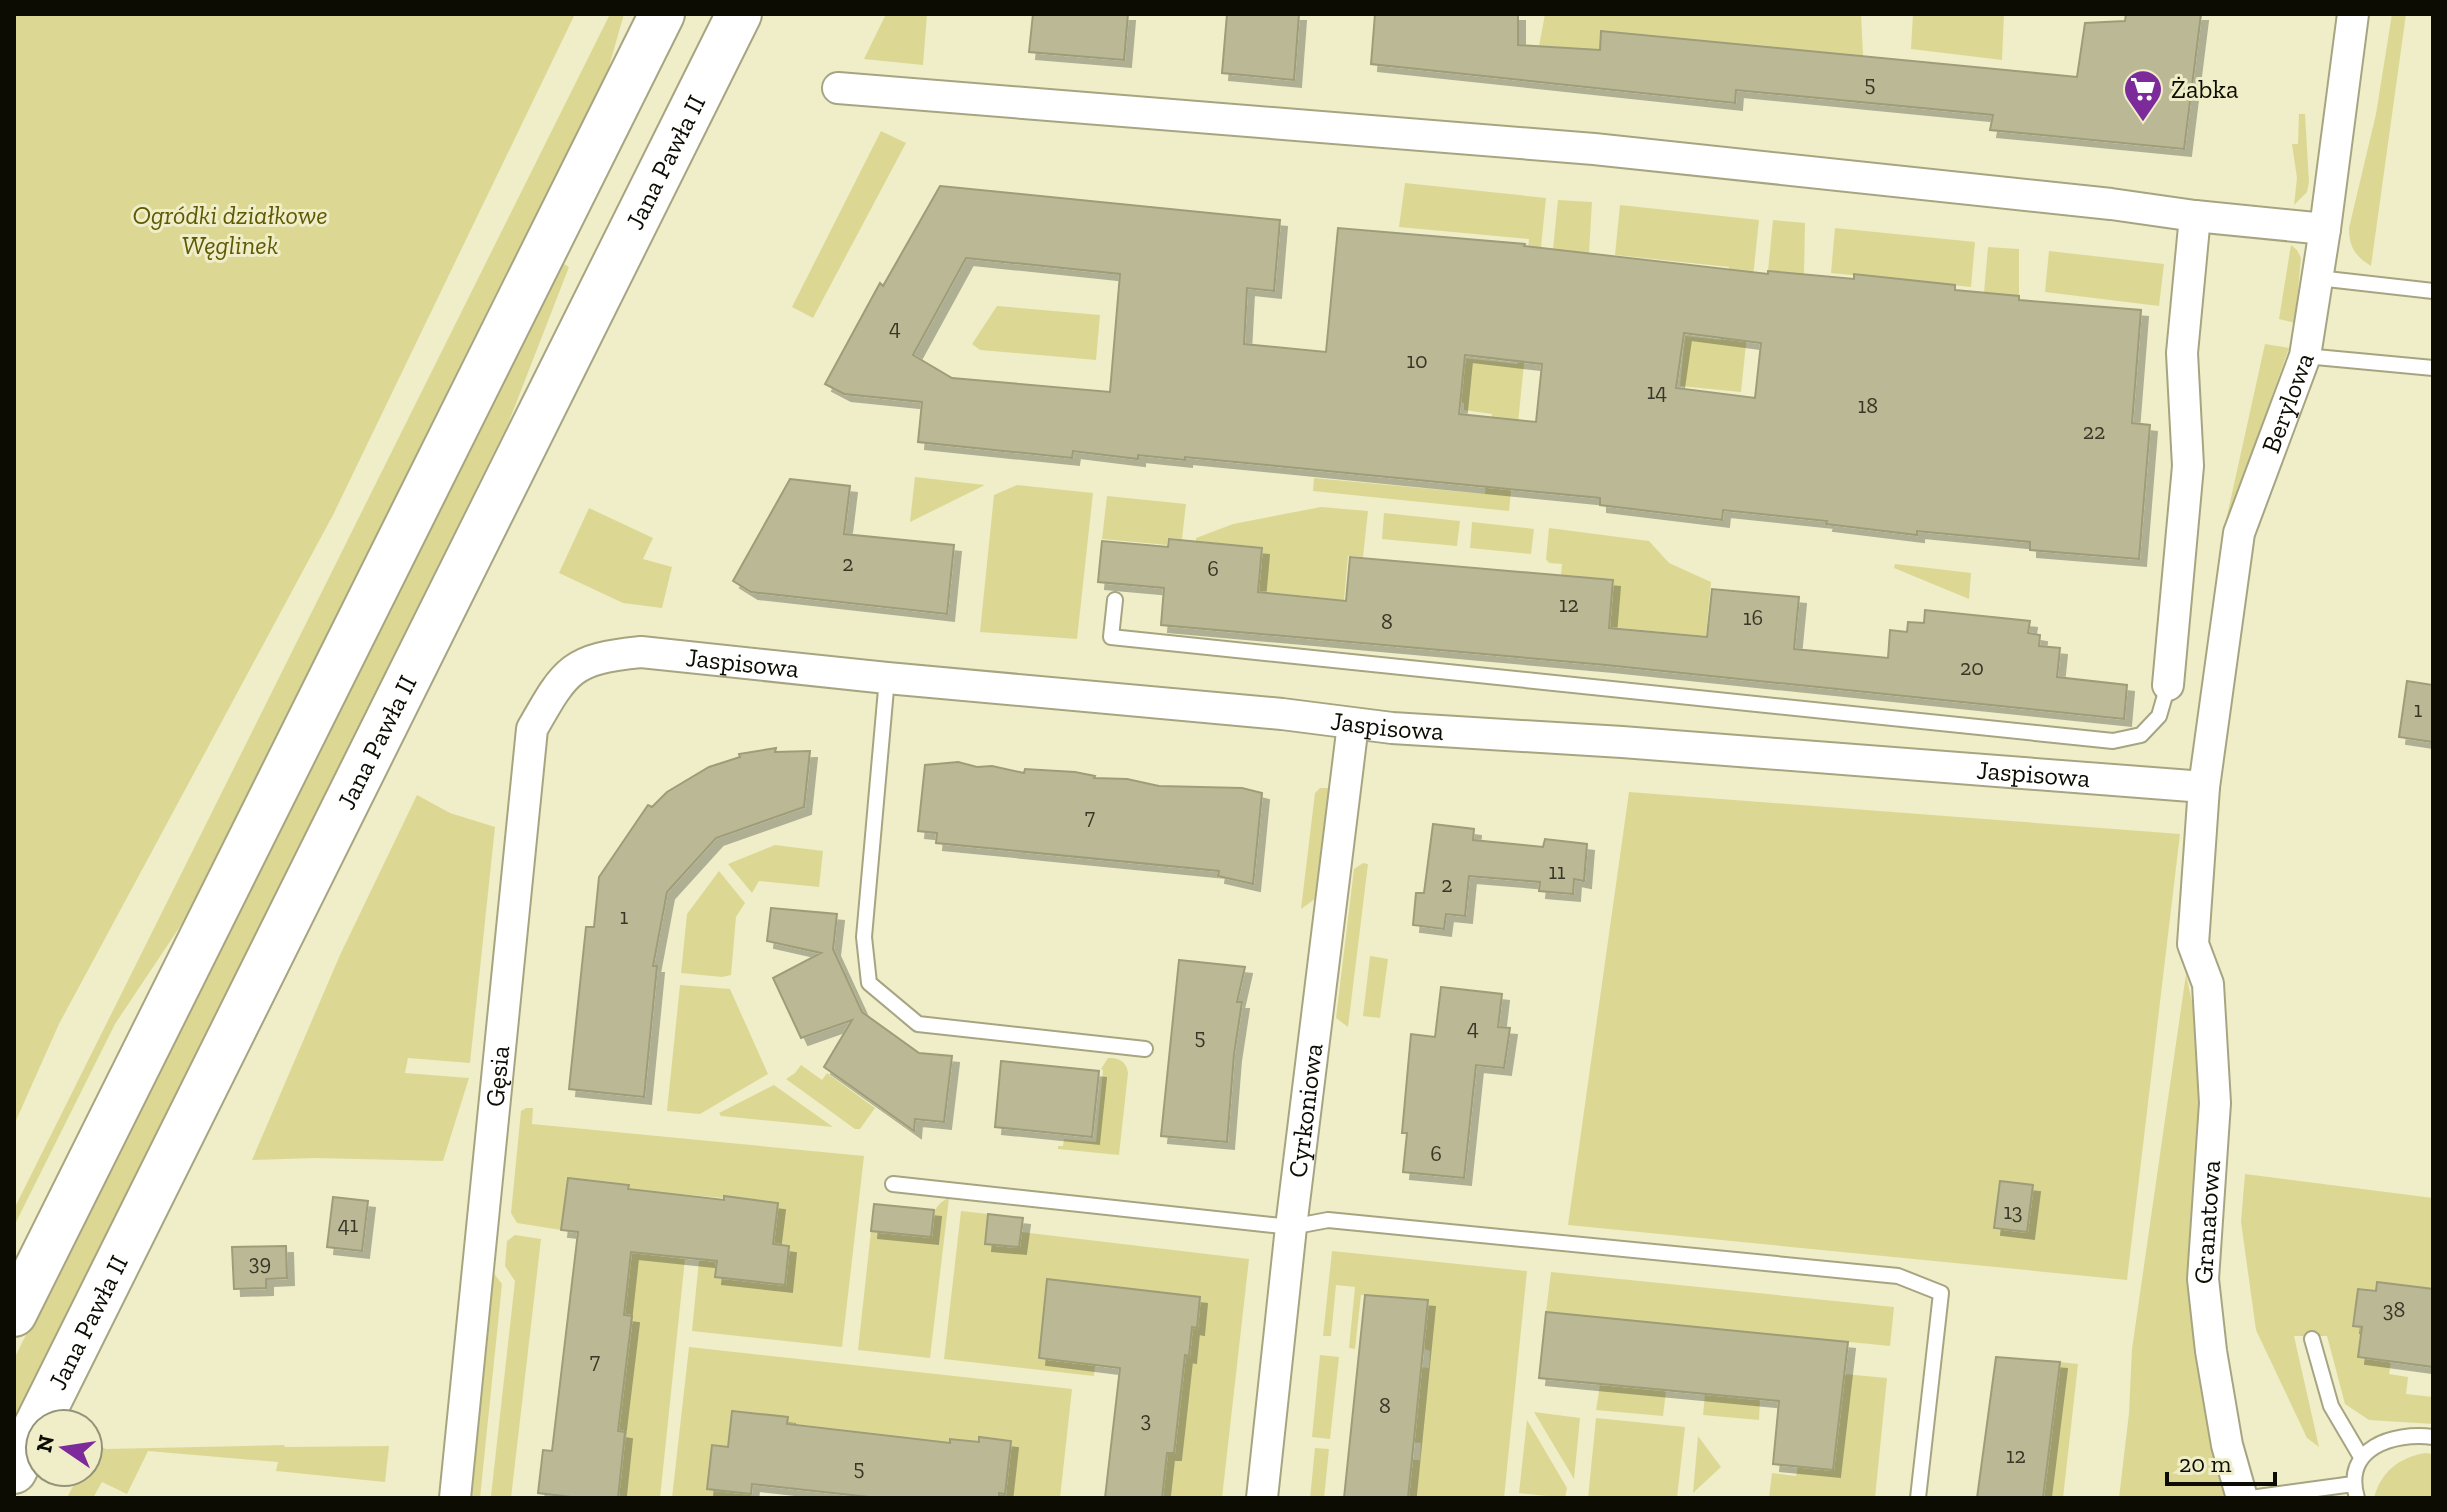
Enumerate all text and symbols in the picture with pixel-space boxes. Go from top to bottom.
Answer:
supermarket icon: Żabka [2122,68,2164,123]
house number: 5 [1864,70,1876,97]
place label: Żabka [2171,73,2239,105]
street label: Jana Pawła II [618,90,712,235]
park label: Ogródki działkowe Węglinek [132,199,328,261]
house number: 4 [889,314,901,341]
house number: 10 [1406,347,1428,374]
street label: Berylowa [2254,348,2321,457]
house number: 14 [1647,378,1667,405]
house number: 18 [1858,392,1878,419]
house number: 22 [2083,418,2105,445]
house number: 2 [842,550,854,577]
house number: 6 [1207,555,1219,582]
house number: 12 [1559,591,1579,618]
house number: 16 [1743,604,1763,631]
house number: 8 [1381,608,1393,635]
street label: Jaspisowa [684,641,801,685]
house number: 20 [1960,654,1984,681]
street label: Jana Pawła II [330,670,423,815]
house number: 1 [2414,696,2423,723]
street label: Jaspisowa [1329,704,1445,747]
street label: Jaspisowa [1976,753,2092,794]
house number: 7 [1085,803,1096,830]
house number: 11 [1549,858,1566,885]
house number: 2 [1441,871,1453,898]
house number: 1 [620,903,629,930]
house number: 4 [1467,1014,1479,1041]
house number: 5 [1194,1023,1206,1050]
street label: Cyrkoniowa [1281,1041,1330,1179]
street label: Gęsia [478,1044,516,1108]
house number: 6 [1430,1140,1442,1167]
street label: Granatowa [2187,1159,2227,1285]
house number: 13 [2003,1198,2023,1225]
house number: 41 [338,1211,359,1238]
house number: 39 [249,1249,271,1276]
street label: Jana Pawła II [41,1250,135,1395]
house number: 38 [2383,1296,2405,1323]
house number: 7 [590,1347,601,1374]
house number: 8 [1379,1392,1391,1419]
house number: 3 [1141,1406,1151,1433]
north arrow [24,1408,104,1488]
text: N [30,1432,60,1455]
scale bar [2167,1436,2275,1486]
house number: 12 [2006,1442,2026,1469]
text: 20 m [2179,1449,2232,1478]
house number: 5 [853,1454,865,1481]

